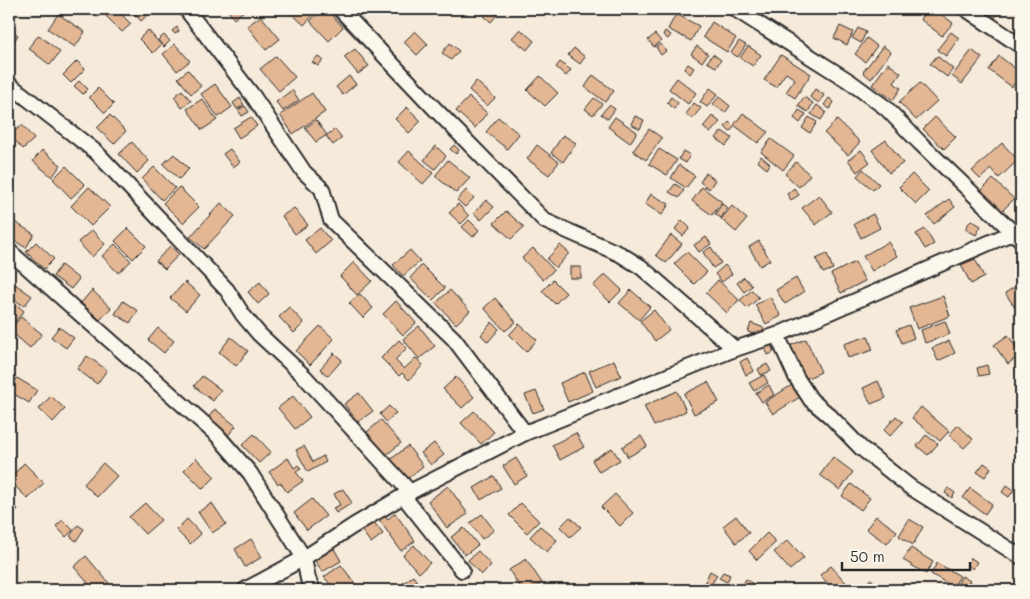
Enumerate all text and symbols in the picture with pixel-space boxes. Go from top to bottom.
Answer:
scale bar [842,539,970,571]
text: 50 m [850,546,885,566]

